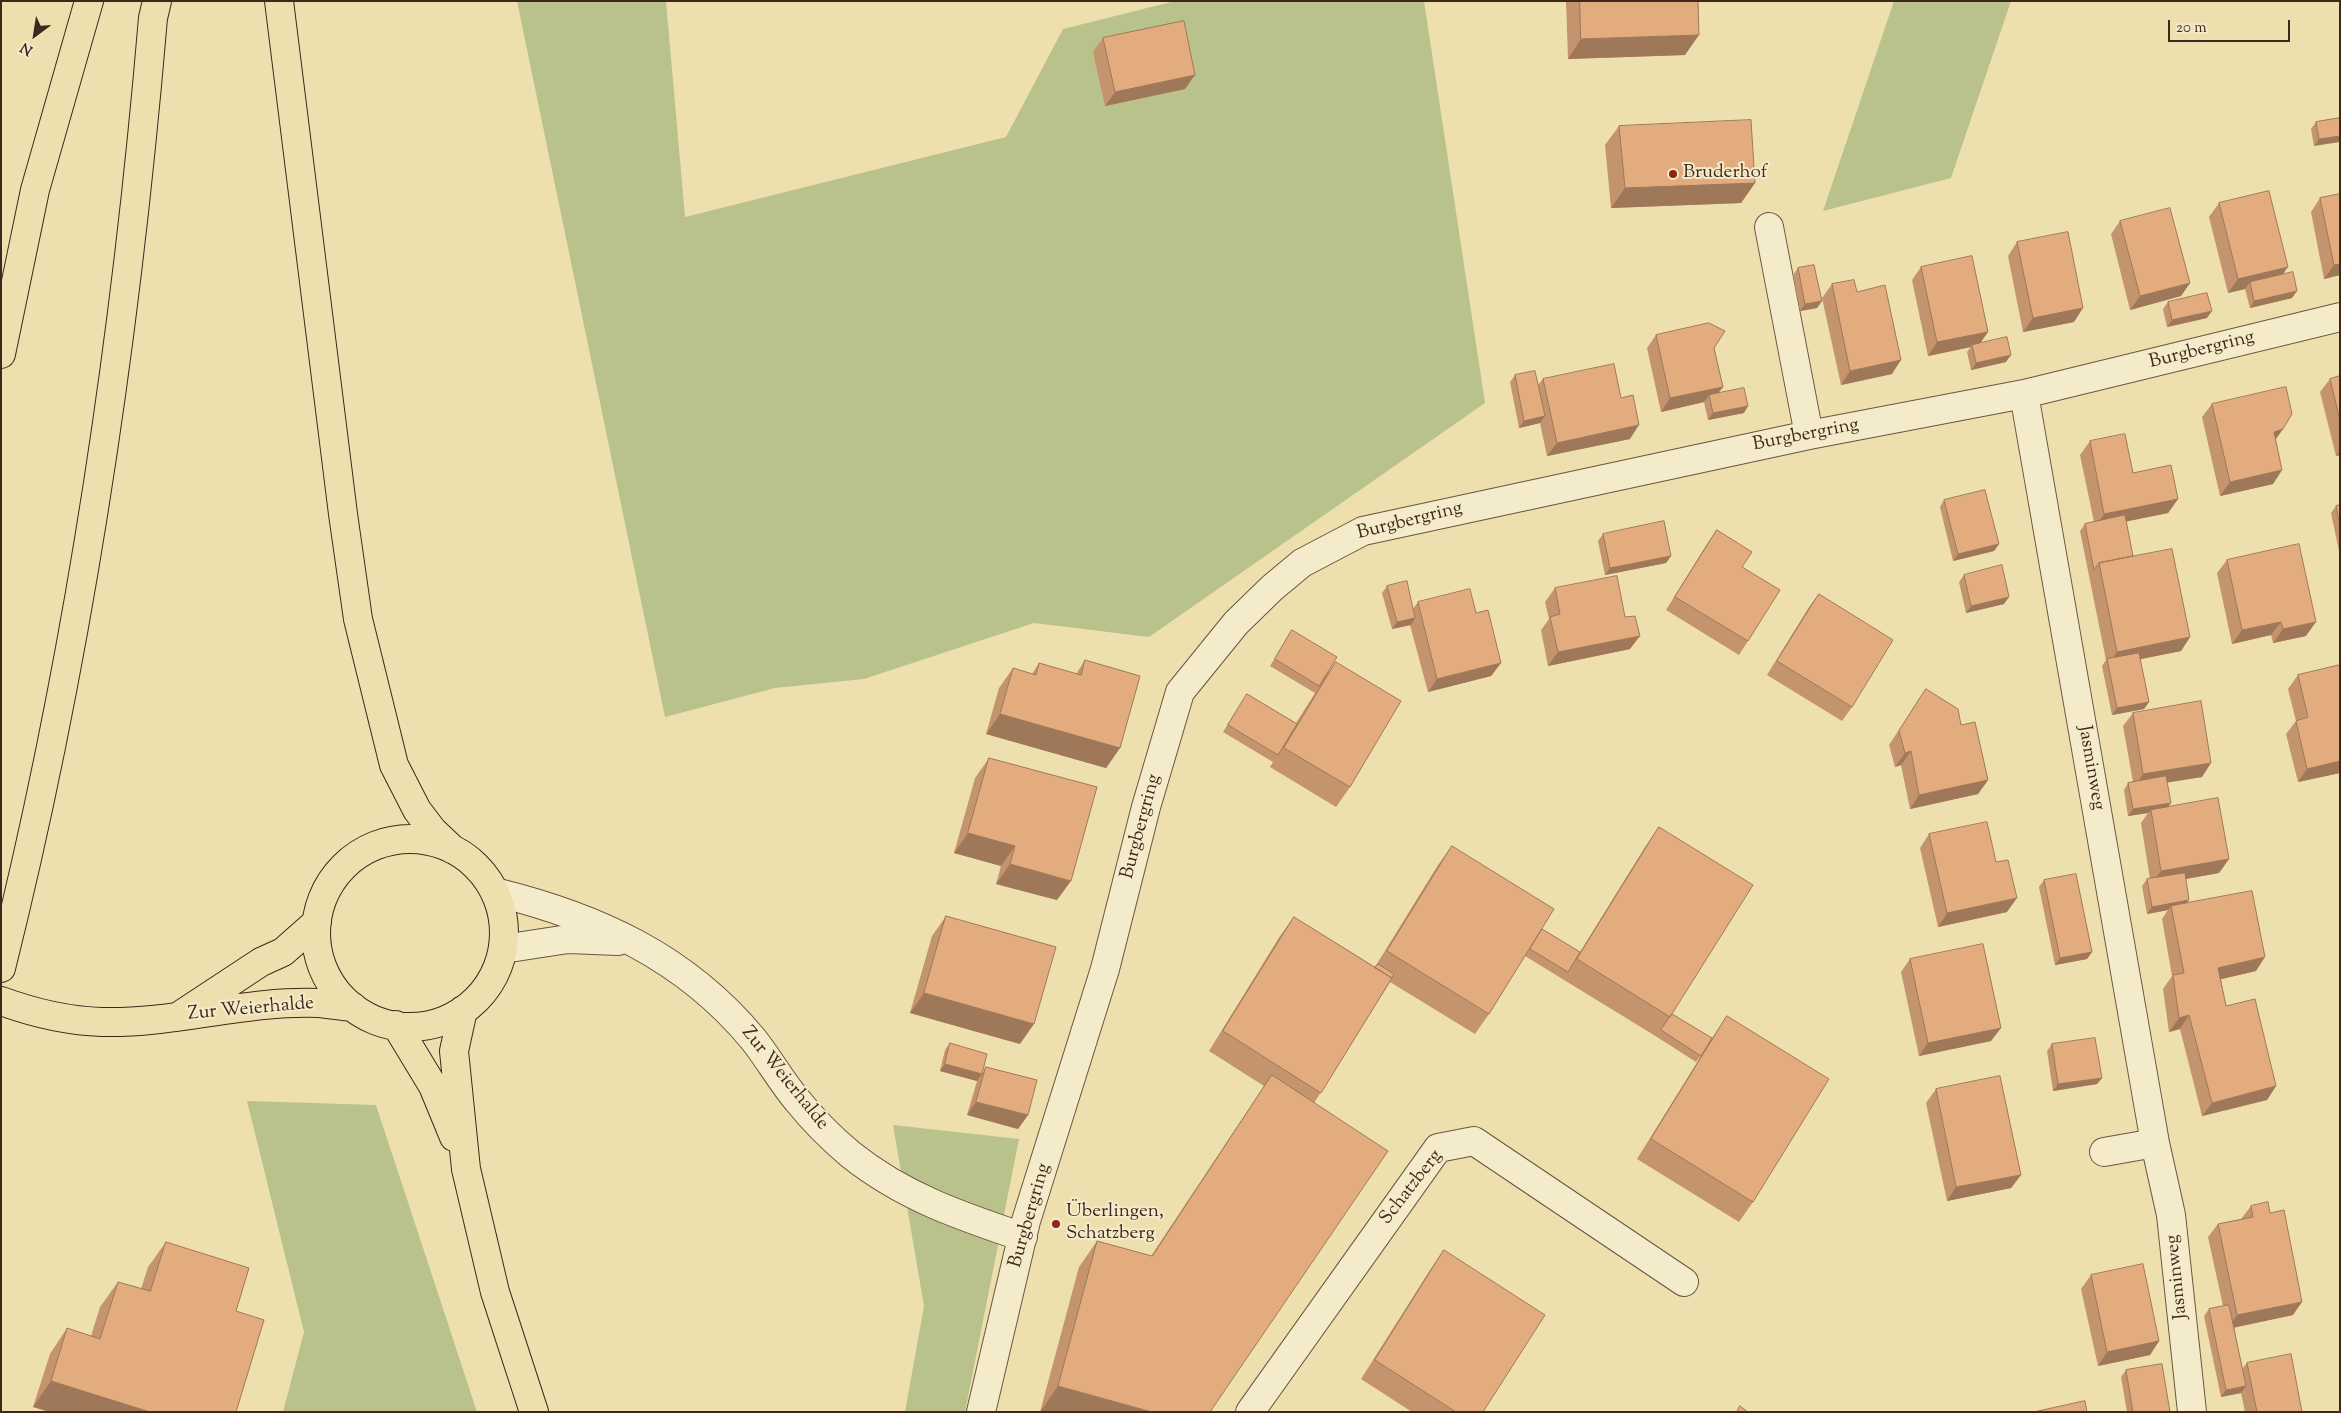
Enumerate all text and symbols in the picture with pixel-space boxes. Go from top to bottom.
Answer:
north arrow [10,10,60,60]
scale bar [2171,10,2294,42]
text: 20 m [2176,18,2207,39]
text: N [17,36,37,59]
place label: Bruderhof [1683,163,1767,185]
marker: Bruderhof [1667,168,1679,180]
street label: Burgbergring [2147,327,2257,375]
street label: Burgbergring [1751,415,1861,457]
street label: Burgbergring [1355,498,1465,546]
street label: Jasminweg [2071,724,2109,812]
street label: Burgbergring [1117,772,1167,882]
street label: Zur Weierhalde [187,993,315,1027]
street label: Zur Weierhalde [735,1023,833,1135]
street label: Schatzberg [1376,1146,1448,1230]
street label: Burgbergring [1005,1161,1057,1271]
place label: Überlingen, Schatzberg [1066,1202,1164,1246]
marker: Überlingen, Schatzberg [1050,1218,1062,1230]
street label: Jasminweg [2162,1233,2194,1321]

